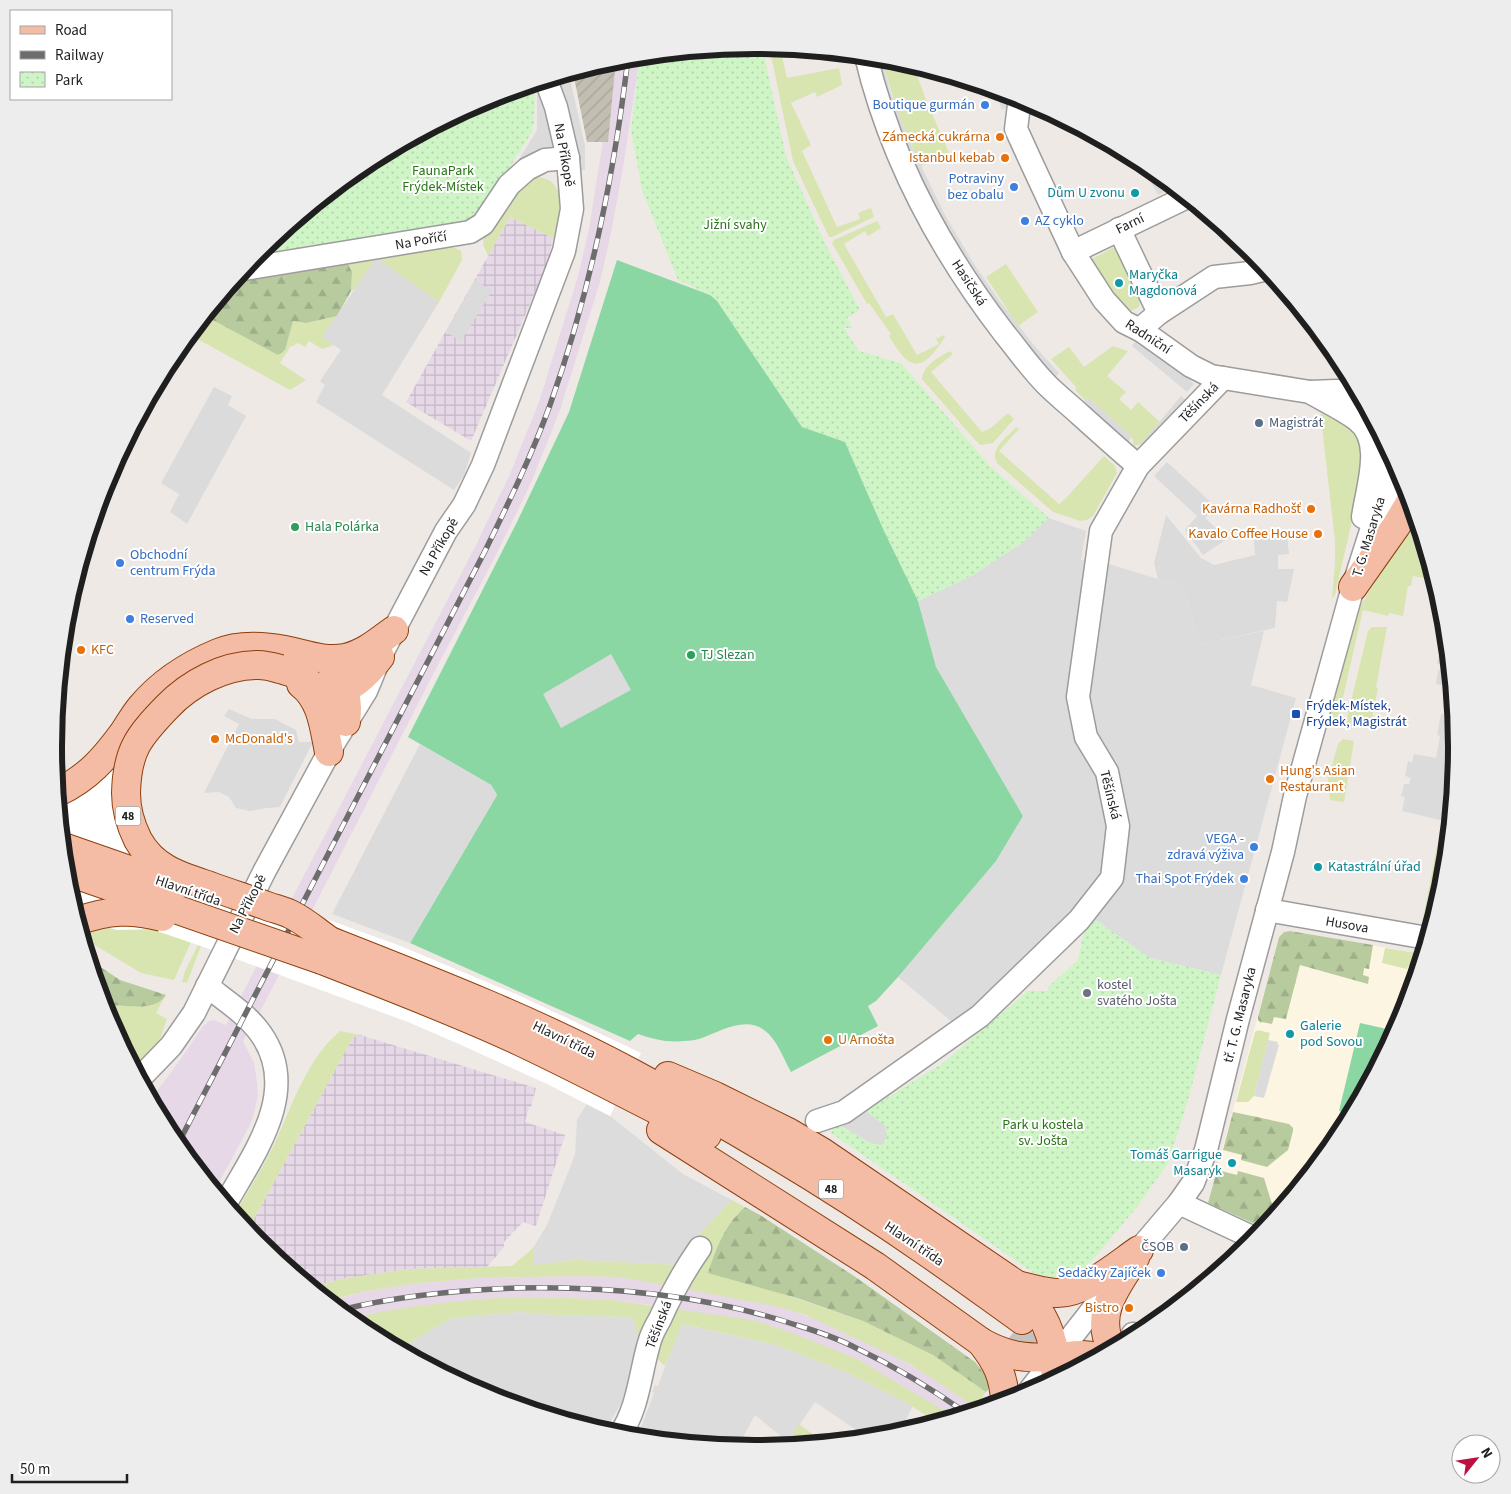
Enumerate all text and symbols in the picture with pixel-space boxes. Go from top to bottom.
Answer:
legend [10,10,172,100]
text: Road [55,20,87,41]
text: Railway [55,45,104,66]
text: Park [55,70,84,91]
place label: Boutique gurmán [872,95,975,115]
marker: Boutique gurmán [979,99,991,111]
street label: Na Příkopě [549,122,579,188]
place label: Zámecká cukrárna [882,127,990,147]
marker: Zámecká cukrárna [994,131,1006,143]
place label: Istanbul kebab [909,148,995,168]
marker: Istanbul kebab [999,152,1011,164]
park label: FaunaPark Frýdek-Místek [402,161,484,197]
place label: Potraviny bez obalu [947,169,1004,205]
marker: Potraviny bez obalu [1008,181,1020,193]
place label: Dům U zvonu [1047,183,1125,203]
marker: Dům U zvonu [1129,187,1141,199]
street label: Farní [1112,208,1148,239]
place label: AZ cyklo [1035,211,1084,231]
park label: Jižní svahy [703,215,767,235]
marker: AZ cyklo [1019,215,1031,227]
street label: Na Poříčí [394,227,449,255]
street label: Hasičská [947,256,991,310]
place label: Maryčka Magdonová [1129,265,1197,301]
marker: Maryčka Magdonová [1113,277,1125,289]
street label: Radniční [1121,315,1175,360]
street label: Těšínská [1174,378,1224,428]
place label: Magistrát [1269,413,1323,433]
marker: Magistrát [1253,417,1265,429]
street label: T. G. Masaryka [1347,494,1391,580]
place label: Kavárna Radhošť [1202,499,1301,519]
marker: Kavárna Radhošť [1305,503,1317,515]
street label: Na Příkopě [414,514,464,580]
place label: Hala Polárka [305,517,379,537]
marker: Hala Polárka [289,521,301,533]
place label: Kavalo Coffee House [1188,524,1308,544]
marker: Kavalo Coffee House [1312,528,1324,540]
place label: Obchodní centrum Frýda [130,545,215,581]
marker: Obchodní centrum Frýda [114,557,126,569]
place label: Reserved [140,609,194,629]
marker: Reserved [124,613,136,625]
place label: KFC [91,640,114,660]
marker: KFC [75,644,87,656]
place label: TJ Slezan [701,645,755,665]
marker: TJ Slezan [685,649,697,661]
place label: Frýdek-Místek, Frýdek, Magistrát [1306,696,1407,732]
marker: Frýdek-Místek, Frýdek, Magistrát [1290,708,1302,720]
place label: McDonald's [225,729,293,749]
marker: McDonald's [209,733,221,745]
place label: Hung's Asian Restaurant [1280,761,1355,797]
street label: Těšínská [1094,768,1126,822]
marker: Hung's Asian Restaurant [1264,773,1276,785]
road number: 48 [116,806,140,826]
place label: VEGA - zdravá výživa [1167,829,1244,865]
marker: VEGA - zdravá výživa [1248,841,1260,853]
place label: Katastrální úřad [1328,857,1421,877]
marker: Katastrální úřad [1312,861,1324,873]
place label: Thai Spot Frýdek [1135,869,1234,889]
street label: Hlavní třída [153,870,223,912]
street label: Na Příkopě [225,871,271,937]
marker: Thai Spot Frýdek [1238,873,1250,885]
street label: Husova [1324,911,1370,939]
street label: tř. T. G. Masaryka [1218,965,1262,1065]
place label: kostel svatého Jošta [1097,975,1177,1011]
marker: kostel svatého Jošta [1081,987,1093,999]
street label: Hlavní třída [529,1016,599,1064]
place label: Galerie pod Sovou [1300,1016,1363,1052]
marker: Galerie pod Sovou [1284,1028,1296,1040]
place label: U Arnošta [838,1030,895,1050]
marker: U Arnošta [822,1034,834,1046]
park label: Park u kostela sv. Jošta [1002,1115,1084,1151]
place label: Tomáš Garrigue Masaryk [1130,1145,1222,1181]
marker: Tomáš Garrigue Masaryk [1226,1157,1238,1169]
road number: 48 [818,1180,844,1198]
street label: Hlavní třída [880,1217,948,1271]
place label: ČSOB [1141,1237,1174,1257]
marker: ČSOB [1178,1241,1190,1253]
place label: Sedačky Zajíček [1058,1263,1151,1283]
marker: Sedačky Zajíček [1155,1267,1167,1279]
street label: Těšínská [641,1298,677,1352]
place label: Bistro [1085,1298,1119,1318]
marker: Bistro [1123,1302,1135,1314]
north arrow [1451,1434,1501,1484]
text: N [1475,1444,1497,1462]
scale bar [12,1452,128,1484]
text: 50 m [20,1459,50,1480]

